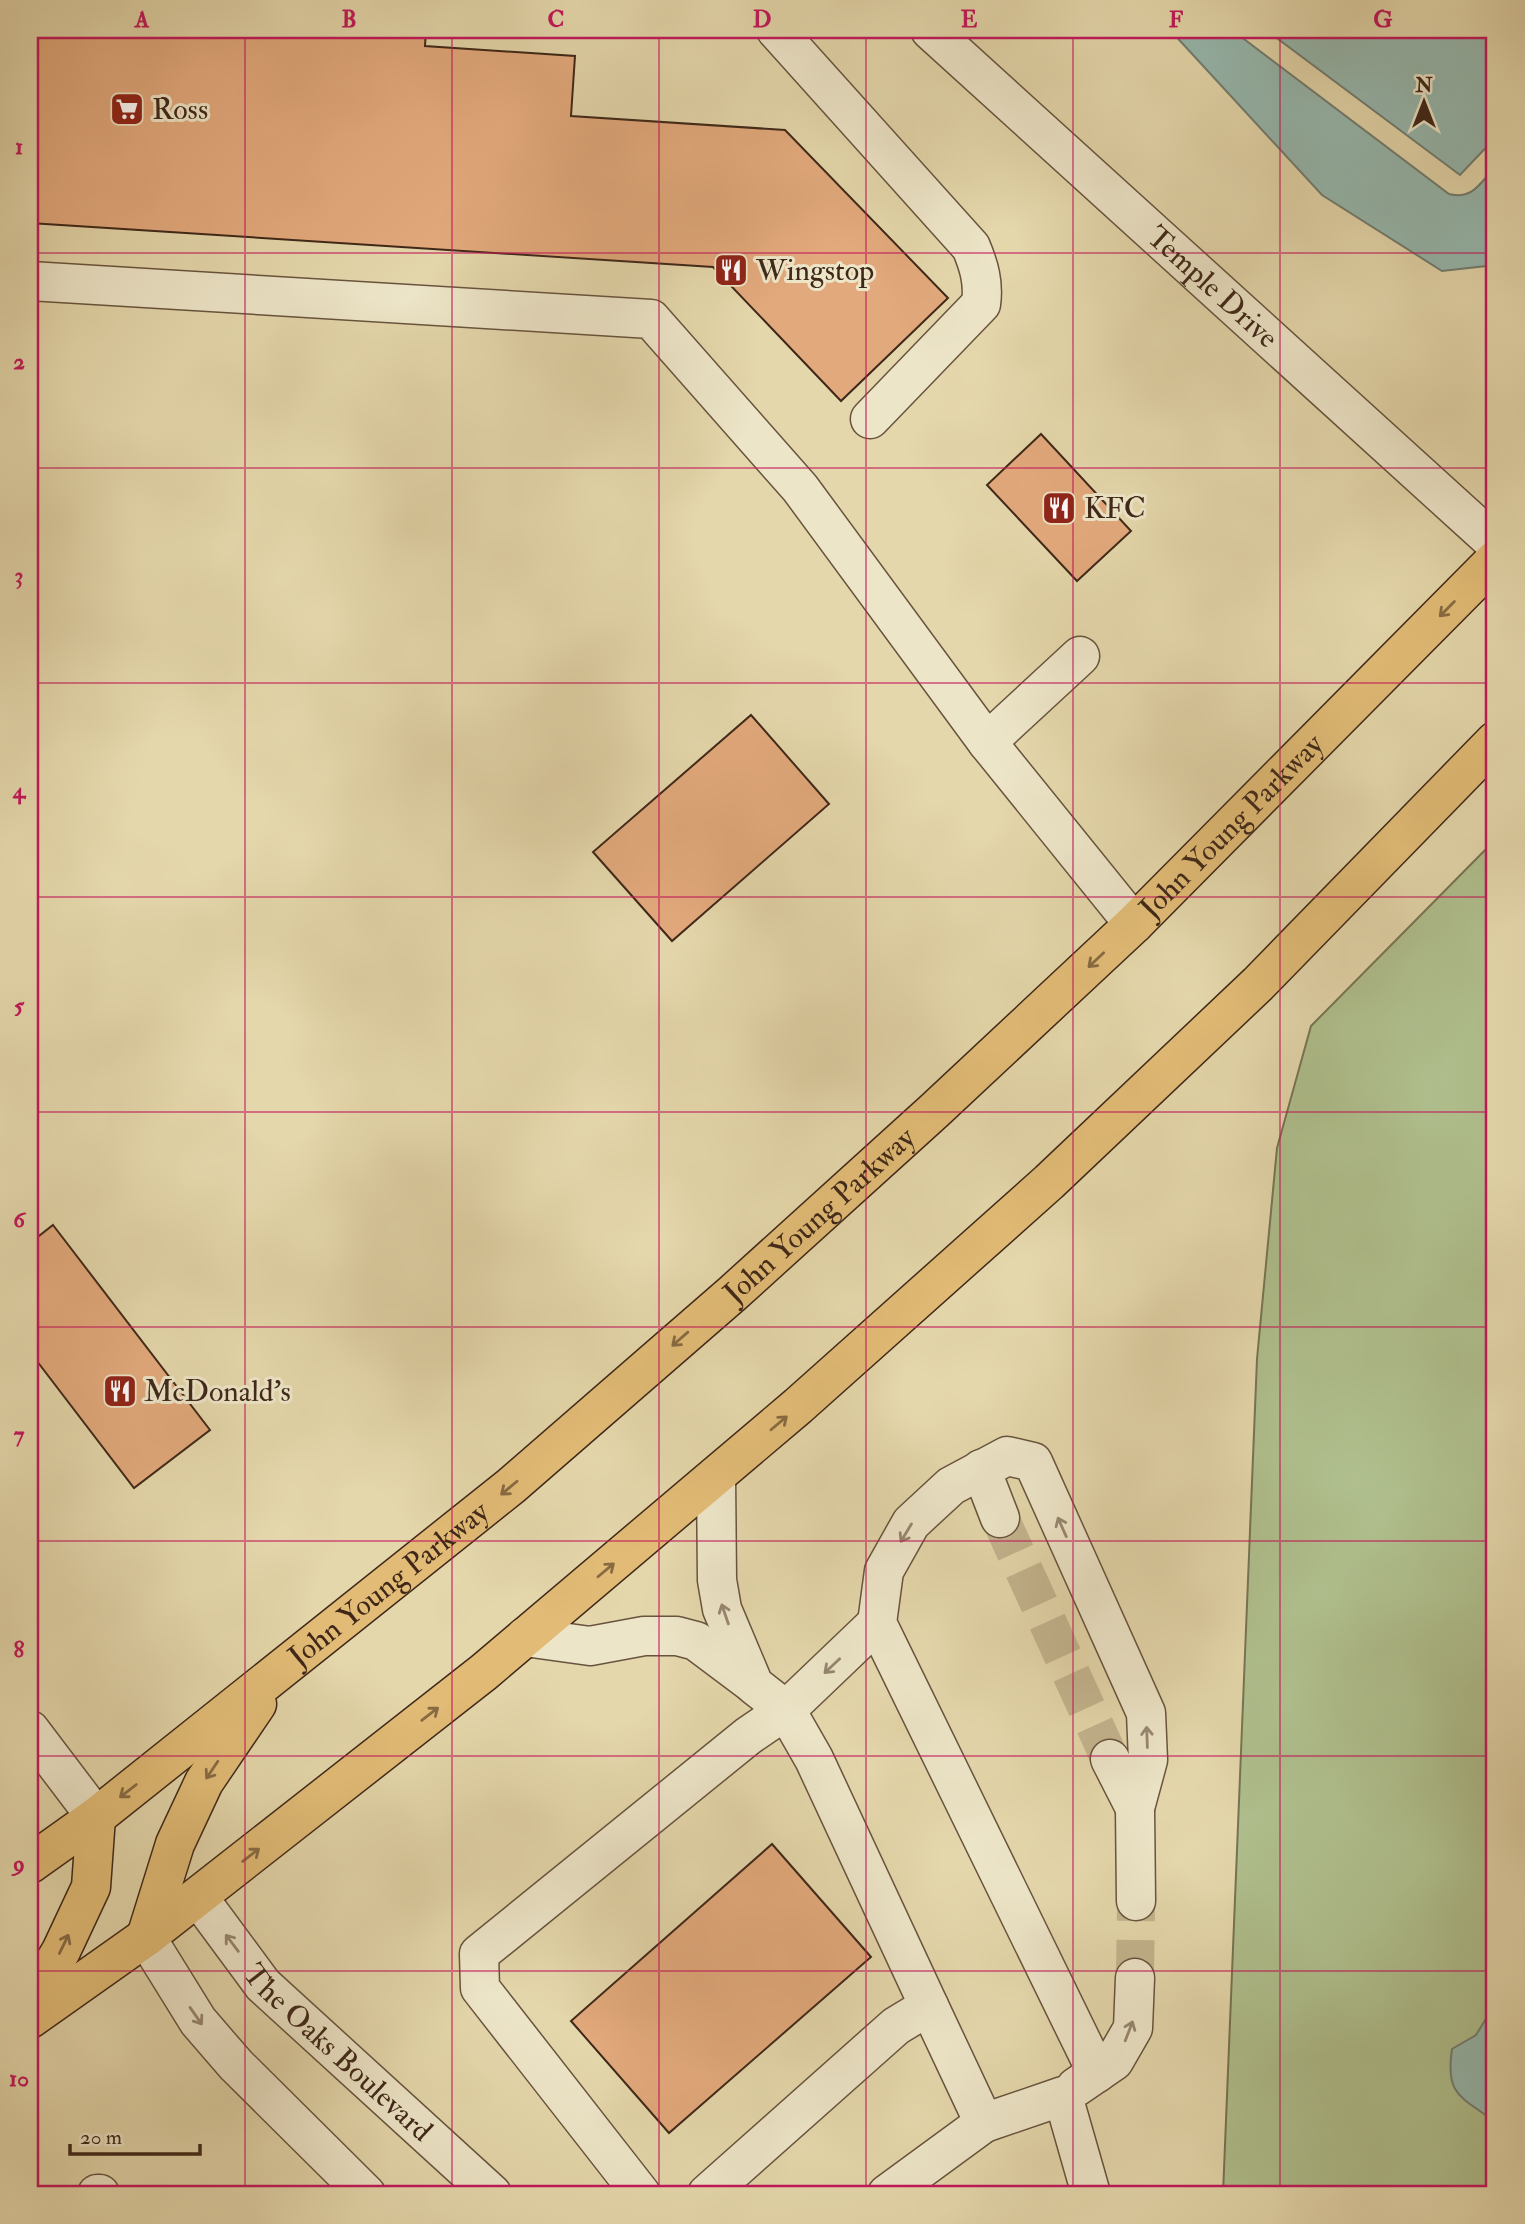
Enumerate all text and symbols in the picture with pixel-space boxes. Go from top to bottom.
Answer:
text: A [134,5,150,34]
text: B [341,5,357,34]
text: C [548,5,564,34]
text: D [753,5,771,34]
text: E [961,5,978,34]
text: F [1169,5,1184,34]
text: G [1373,5,1393,34]
north arrow [1388,66,1458,136]
text: N [1414,74,1433,98]
supermarket icon: Ross [108,90,146,128]
place label: Ross [152,91,208,128]
text: 1 [15,132,23,161]
street label: Temple Drive [1139,218,1286,356]
restaurant icon: Wingstop [712,251,750,289]
place label: Wingstop [755,252,874,289]
text: 2 [13,347,25,376]
restaurant icon: KFC [1040,489,1078,527]
place label: KFC [1084,490,1146,527]
text: 3 [15,561,23,590]
one-way arrow [1439,600,1456,617]
street label: John Young Parkway [1131,726,1332,927]
text: 4 [12,776,27,805]
one-way arrow [1087,952,1105,968]
text: 5 [14,991,25,1020]
street label: John Young Parkway [715,1119,923,1312]
text: 6 [13,1205,27,1234]
one-way arrow [672,1331,690,1347]
restaurant icon: McDonald's [101,1372,139,1410]
place label: McDonald's [144,1373,291,1410]
one-way arrow [770,1415,788,1431]
text: 7 [14,1420,25,1449]
one-way arrow [500,1480,518,1496]
street label: John Young Parkway [280,1493,497,1676]
one-way arrow [1055,1517,1068,1539]
one-way arrow [899,1522,913,1542]
one-way arrow [596,1562,614,1578]
one-way arrow [718,1603,730,1625]
text: 8 [14,1635,25,1664]
one-way arrow [823,1658,840,1675]
one-way arrow [420,1707,438,1722]
one-way arrow [1140,1726,1153,1749]
one-way arrow [205,1760,219,1779]
one-way arrow [120,1783,138,1799]
one-way arrow [241,1847,260,1862]
text: 9 [11,1849,25,1878]
one-way arrow [58,1934,71,1955]
one-way arrow [225,1934,239,1953]
street label: The Oaks Boulevard [235,1957,440,2150]
one-way arrow [188,2006,203,2025]
one-way arrow [1123,2021,1136,2042]
text: 10 [9,2064,29,2093]
scale bar [70,2112,200,2156]
text: 20 m [80,2124,122,2151]

